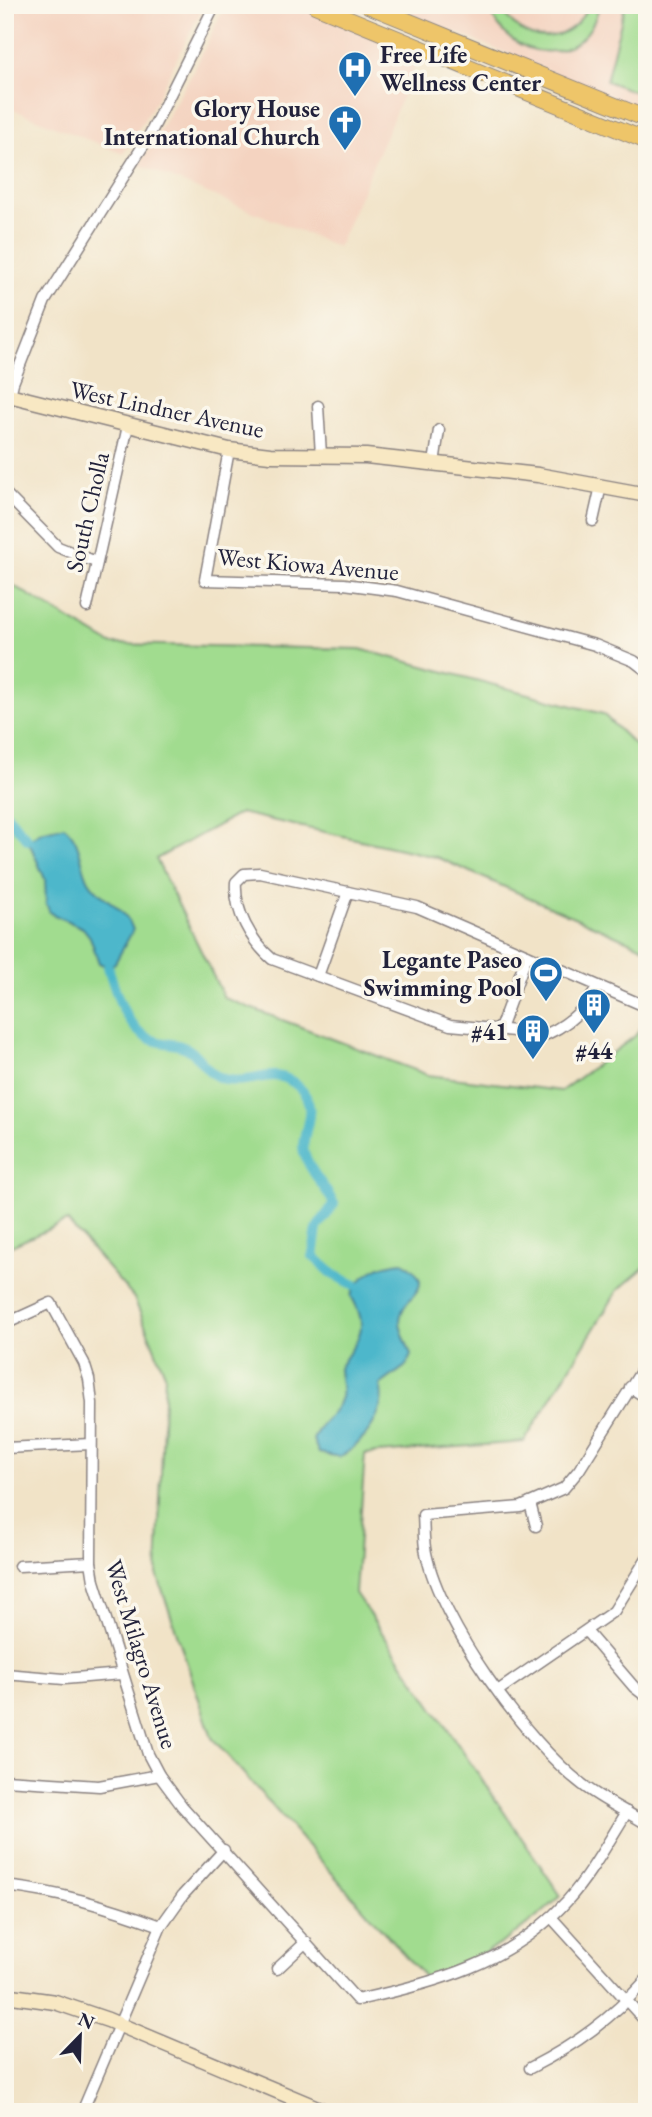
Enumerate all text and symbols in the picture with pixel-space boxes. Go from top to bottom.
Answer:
place label: Free Life Wellness Center [380,39,541,98]
hospital icon: Free Life Wellness Center [336,49,374,98]
place label: Glory House International Church [104,93,321,152]
church icon: Glory House International Church [326,103,364,152]
street label: West Lindner Avenue [67,373,267,445]
street label: South Cholla [58,448,116,575]
street label: West Kiowa Avenue [216,541,400,587]
place label: Legante Paseo Swimming Pool [363,944,522,1004]
sports icon: Legante Paseo Swimming Pool [527,954,565,1003]
building icon: #44 [575,986,613,1035]
building icon: #41 [514,1012,552,1061]
place label: #41 [471,1016,508,1047]
place label: #44 [575,1035,613,1066]
street label: West Milagro Avenue [99,1556,185,1752]
north arrow [46,2002,116,2072]
text: N [74,2006,99,2036]

